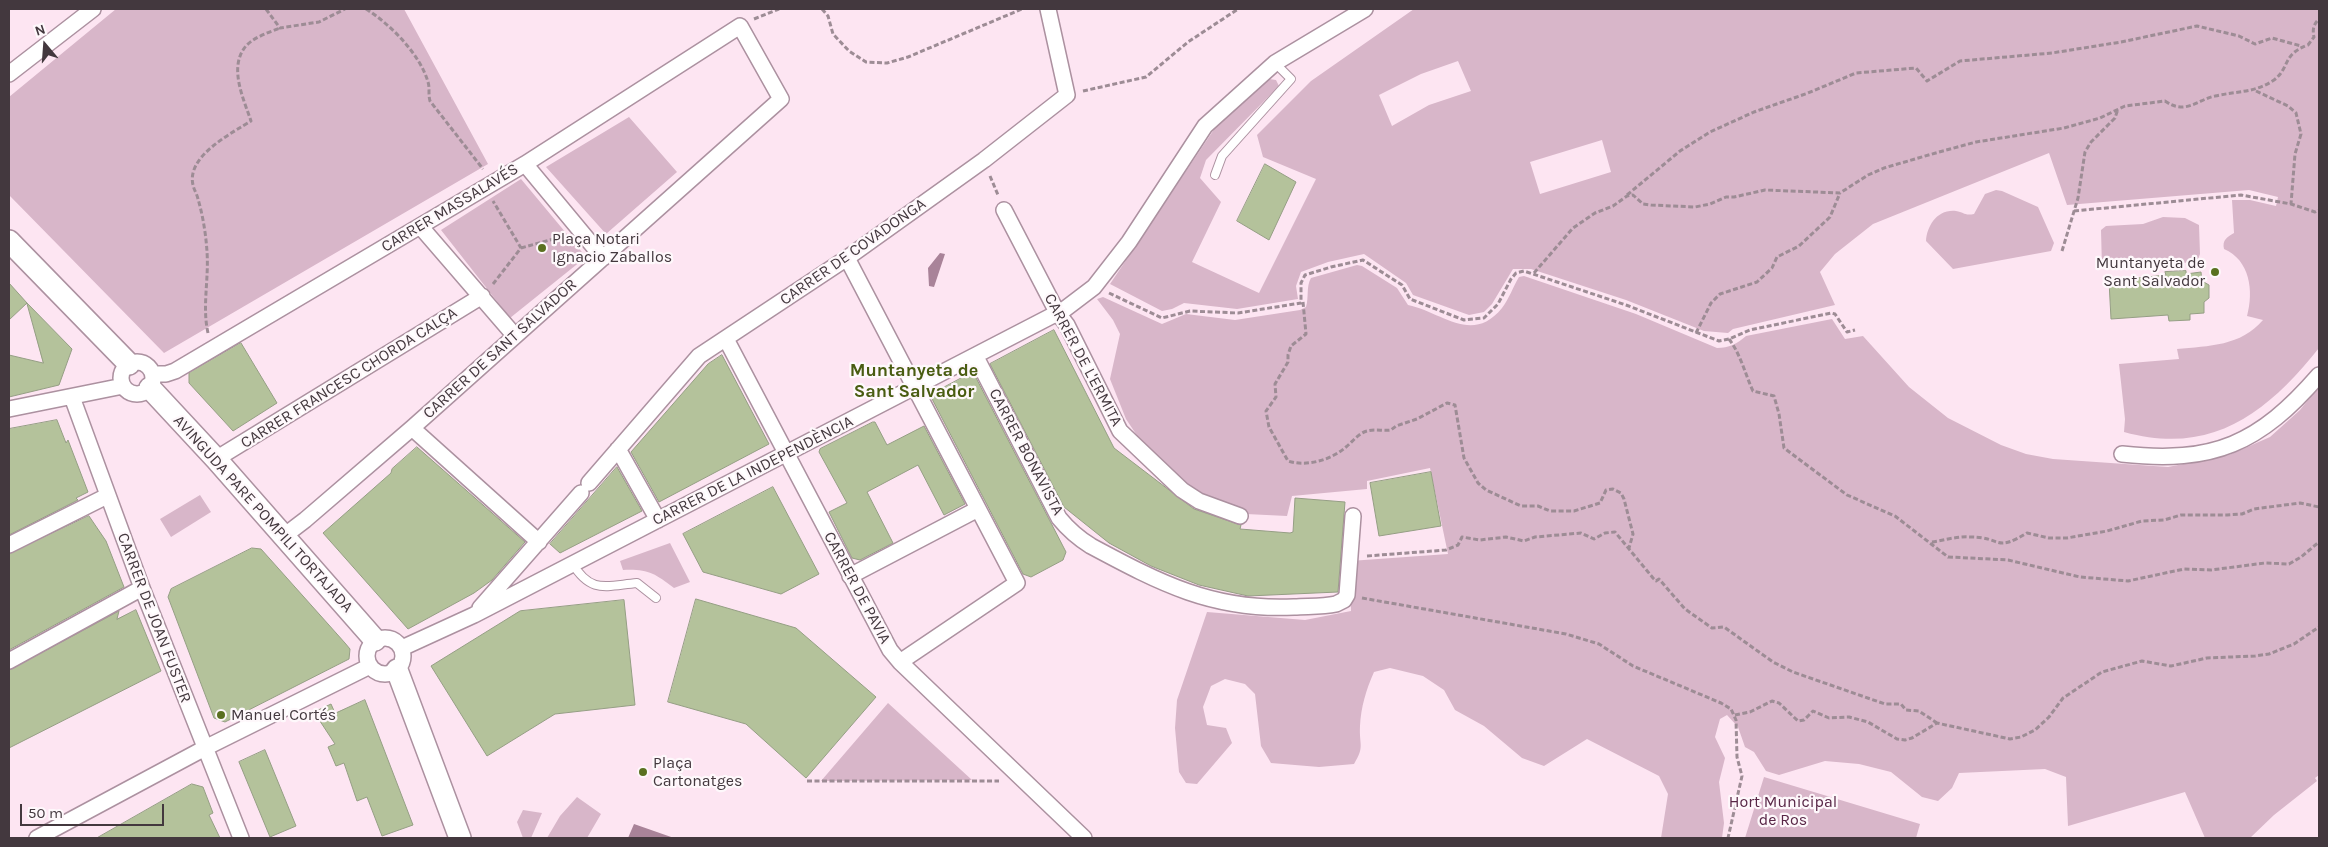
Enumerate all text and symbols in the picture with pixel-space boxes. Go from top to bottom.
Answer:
north arrow [20,20,70,70]
text: N [33,21,48,40]
street label: CARRER MASSALAVÉS [378,160,522,256]
street label: CARRER DE COVADONGA [776,194,930,310]
place label: Plaça Notari Ignacio Zaballos [552,229,672,267]
marker: Plaça Notari Ignacio Zaballos [536,242,548,254]
place label: Muntanyeta de Sant Salvador [2096,253,2205,291]
marker: Muntanyeta de Sant Salvador [2209,266,2221,278]
street label: CARRER DE SANT SALVADOR [419,275,581,423]
street label: CARRER DE L'ERMITA [1040,290,1126,430]
street label: CARRER FRANCESC CHORDA CALÇA [237,303,461,453]
district label: Muntanyeta de Sant Salvador [850,360,978,402]
street label: CARRER BONAVISTA [984,385,1068,519]
street label: AVINGUDA PARE POMPILI TORTAJADA [169,411,357,617]
street label: CARRER DE LA INDEPENDÈNCIA [649,412,857,530]
street label: CARRER DE PAVIA [819,529,895,647]
street label: CARRER DE JOAN FUSTER [113,530,195,706]
place label: Manuel Cortés [231,705,336,725]
marker: Manuel Cortés [215,709,227,721]
place label: Plaça Cartonatges [653,753,742,791]
marker: Plaça Cartonatges [637,766,649,778]
park label: Hort Municipal de Ros [1729,792,1837,830]
scale bar [22,794,166,826]
text: 50 m [28,804,63,822]

